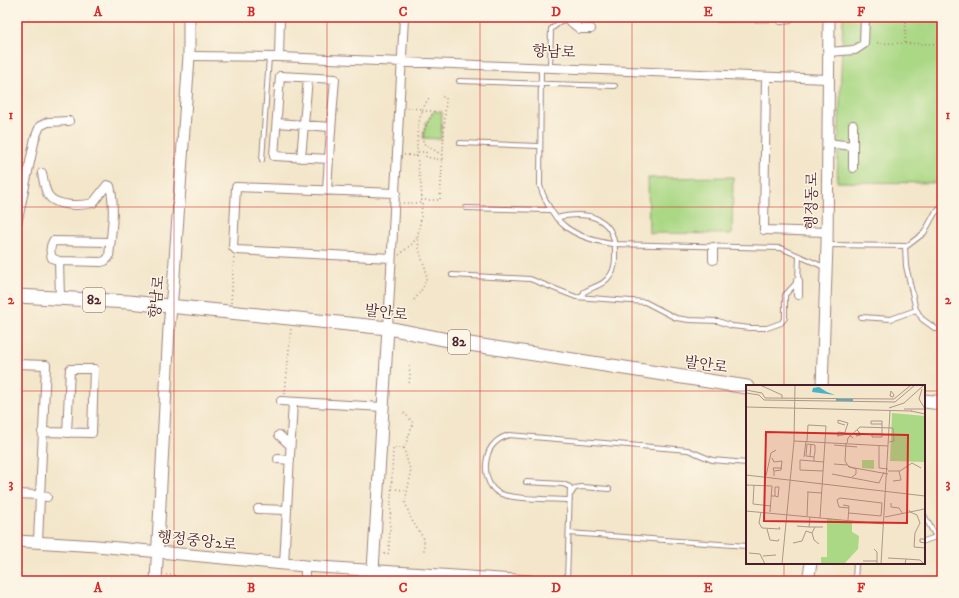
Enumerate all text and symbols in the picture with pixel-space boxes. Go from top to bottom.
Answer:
text: A [93,4,103,20]
text: B [247,4,255,20]
text: C [399,4,408,20]
text: D [551,4,561,20]
text: E [703,4,713,20]
text: F [857,4,866,20]
street label: 향남로 [532,42,577,62]
text: 1 [9,107,14,123]
text: 1 [946,107,951,123]
street label: 행정동로 [802,171,822,230]
street label: 향남로 [145,274,169,320]
road number: 82 [83,288,105,312]
text: 2 [8,292,15,308]
text: 2 [945,292,952,308]
street label: 발안로 [363,301,409,325]
road number: 82 [448,330,470,354]
street label: 발안로 [683,353,729,378]
inset map [746,385,925,564]
text: 3 [9,476,14,492]
text: 3 [946,476,951,492]
street label: 행정중앙2로 [156,527,238,555]
text: A [93,580,103,596]
text: B [247,580,255,596]
text: C [399,580,408,596]
text: D [551,580,561,596]
text: E [703,580,713,596]
text: F [857,580,866,596]

